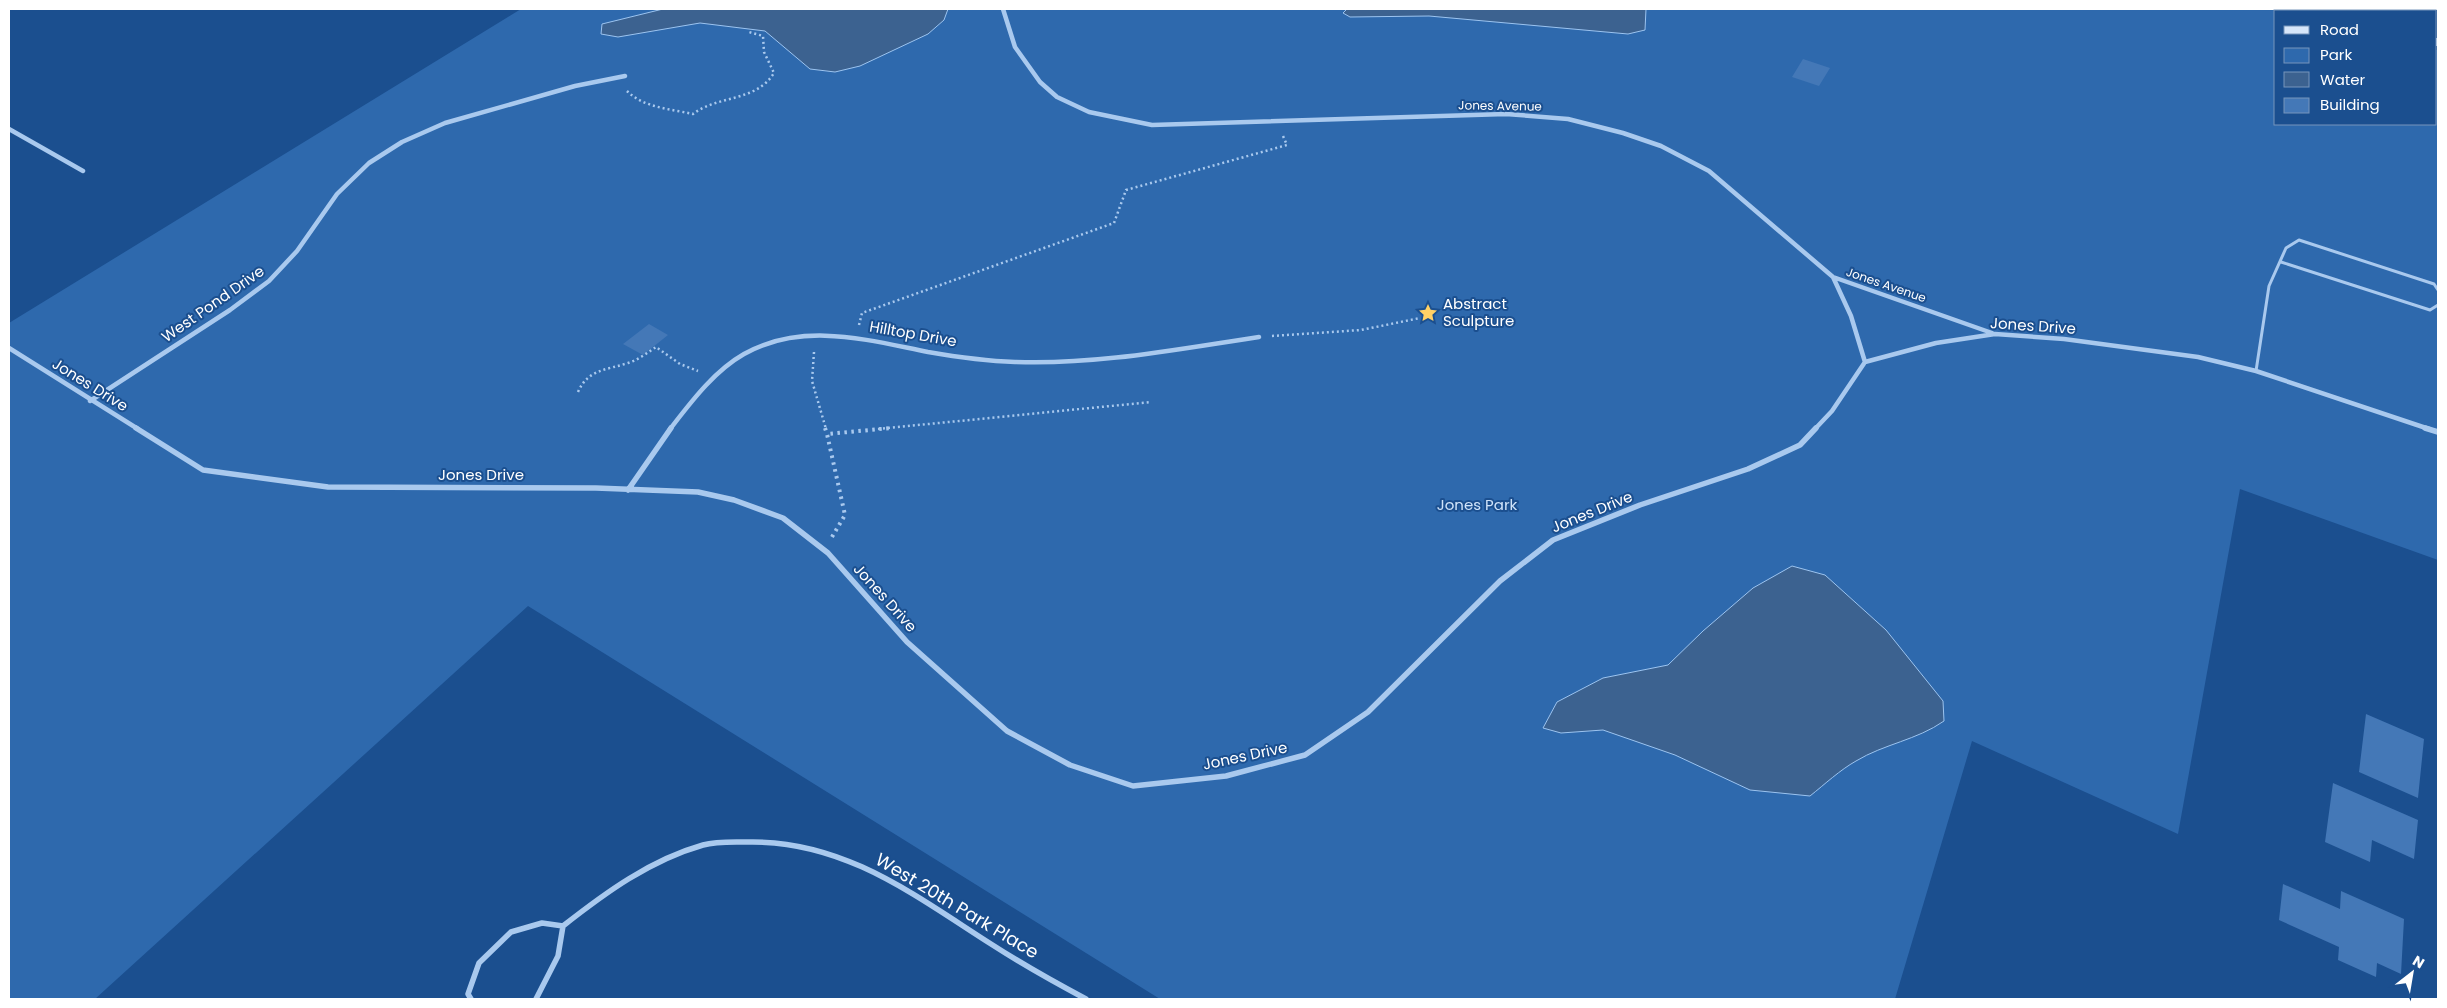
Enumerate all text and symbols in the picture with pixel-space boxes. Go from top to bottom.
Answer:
legend [2274,10,2437,125]
text: Road [2320,19,2359,40]
text: Park [2320,44,2352,65]
text: Water [2320,69,2366,90]
text: Building [2320,94,2380,115]
street label: Jones Avenue [1458,96,1542,115]
street label: West Pond Drive [157,260,268,347]
street label: Jones Avenue [1844,263,1929,306]
place label: Abstract Sculpture [1443,293,1514,331]
place icon: Abstract Sculpture [1417,302,1439,324]
street label: Jones Drive [1989,312,2077,339]
street label: Hilltop Drive [868,316,958,352]
street label: Jones Drive [48,353,132,416]
street label: Jones Drive [438,464,524,485]
street label: Jones Drive [1548,486,1636,537]
park label: Jones Park [1437,494,1517,515]
street label: Jones Drive [849,559,922,637]
street label: Jones Drive [1201,736,1289,775]
street label: West 20th Park Place [871,847,1044,964]
north arrow [2387,948,2437,998]
text: N [2409,951,2428,973]

